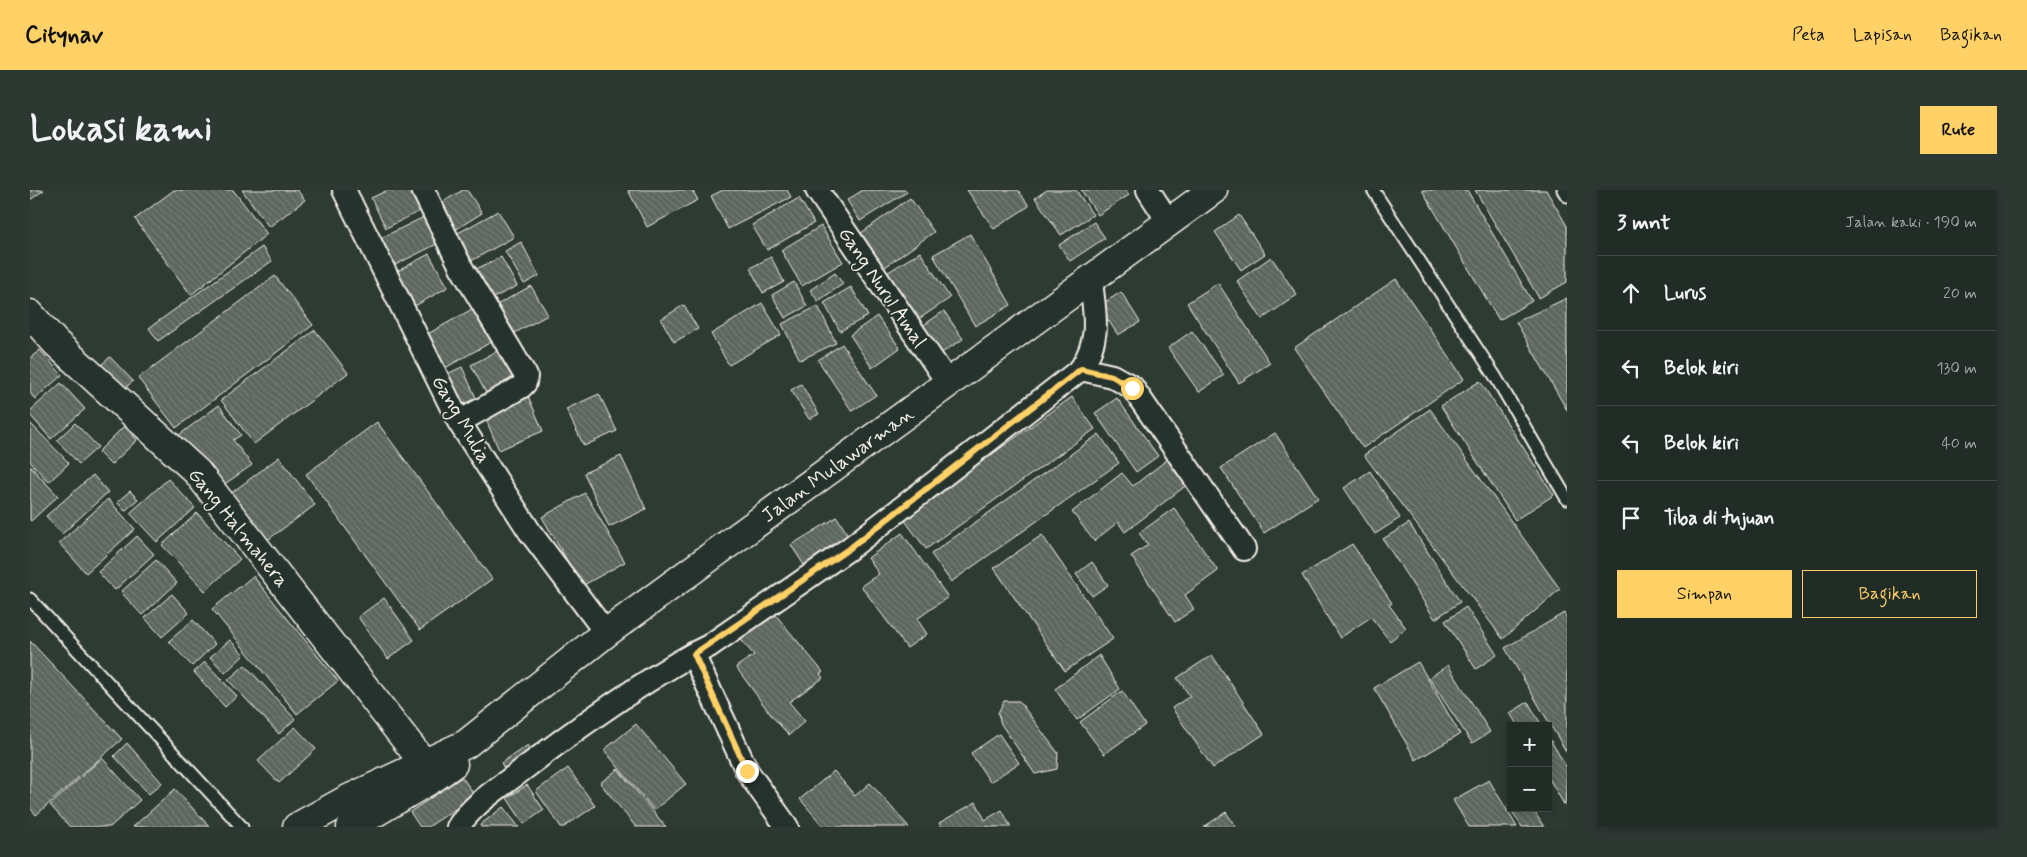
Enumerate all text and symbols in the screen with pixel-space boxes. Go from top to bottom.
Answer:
text: Citynav [25,20,103,51]
text: Peta [1792,23,1825,47]
text: Lapisan [1853,23,1912,47]
text: Bagikan [1940,23,2002,47]
button: Rute [1920,106,1997,154]
text: Lokasi kami [30,107,212,153]
text: 3 mnt [1617,209,1670,237]
text: Jalan kaki · 190 m [1845,212,1977,233]
street label: Gang Nurul Amal [831,222,932,354]
icon: ahead [1617,279,1645,307]
text: Lurus [1664,281,1706,306]
text: 20 m [1943,283,1977,304]
icon: left [1617,354,1645,382]
text: Belok kiri [1664,356,1739,381]
text: 130 m [1936,358,1977,379]
street label: Gang Mulia [424,371,497,469]
route start [1121,377,1144,400]
street label: Jalan Mulawarman [756,401,920,530]
icon: left [1617,429,1645,457]
text: Belok kiri [1664,431,1739,456]
text: 40 m [1941,433,1977,454]
street label: Gang Halmahera [180,462,294,594]
icon: arrive [1617,504,1645,532]
text: Tiba di tujuan [1664,506,1775,531]
button: Simpan [1617,570,1792,618]
button: Bagikan [1802,570,1977,618]
map controls [1507,722,1552,812]
button: + [1507,722,1552,767]
route end [736,760,759,783]
button: − [1507,767,1552,812]

